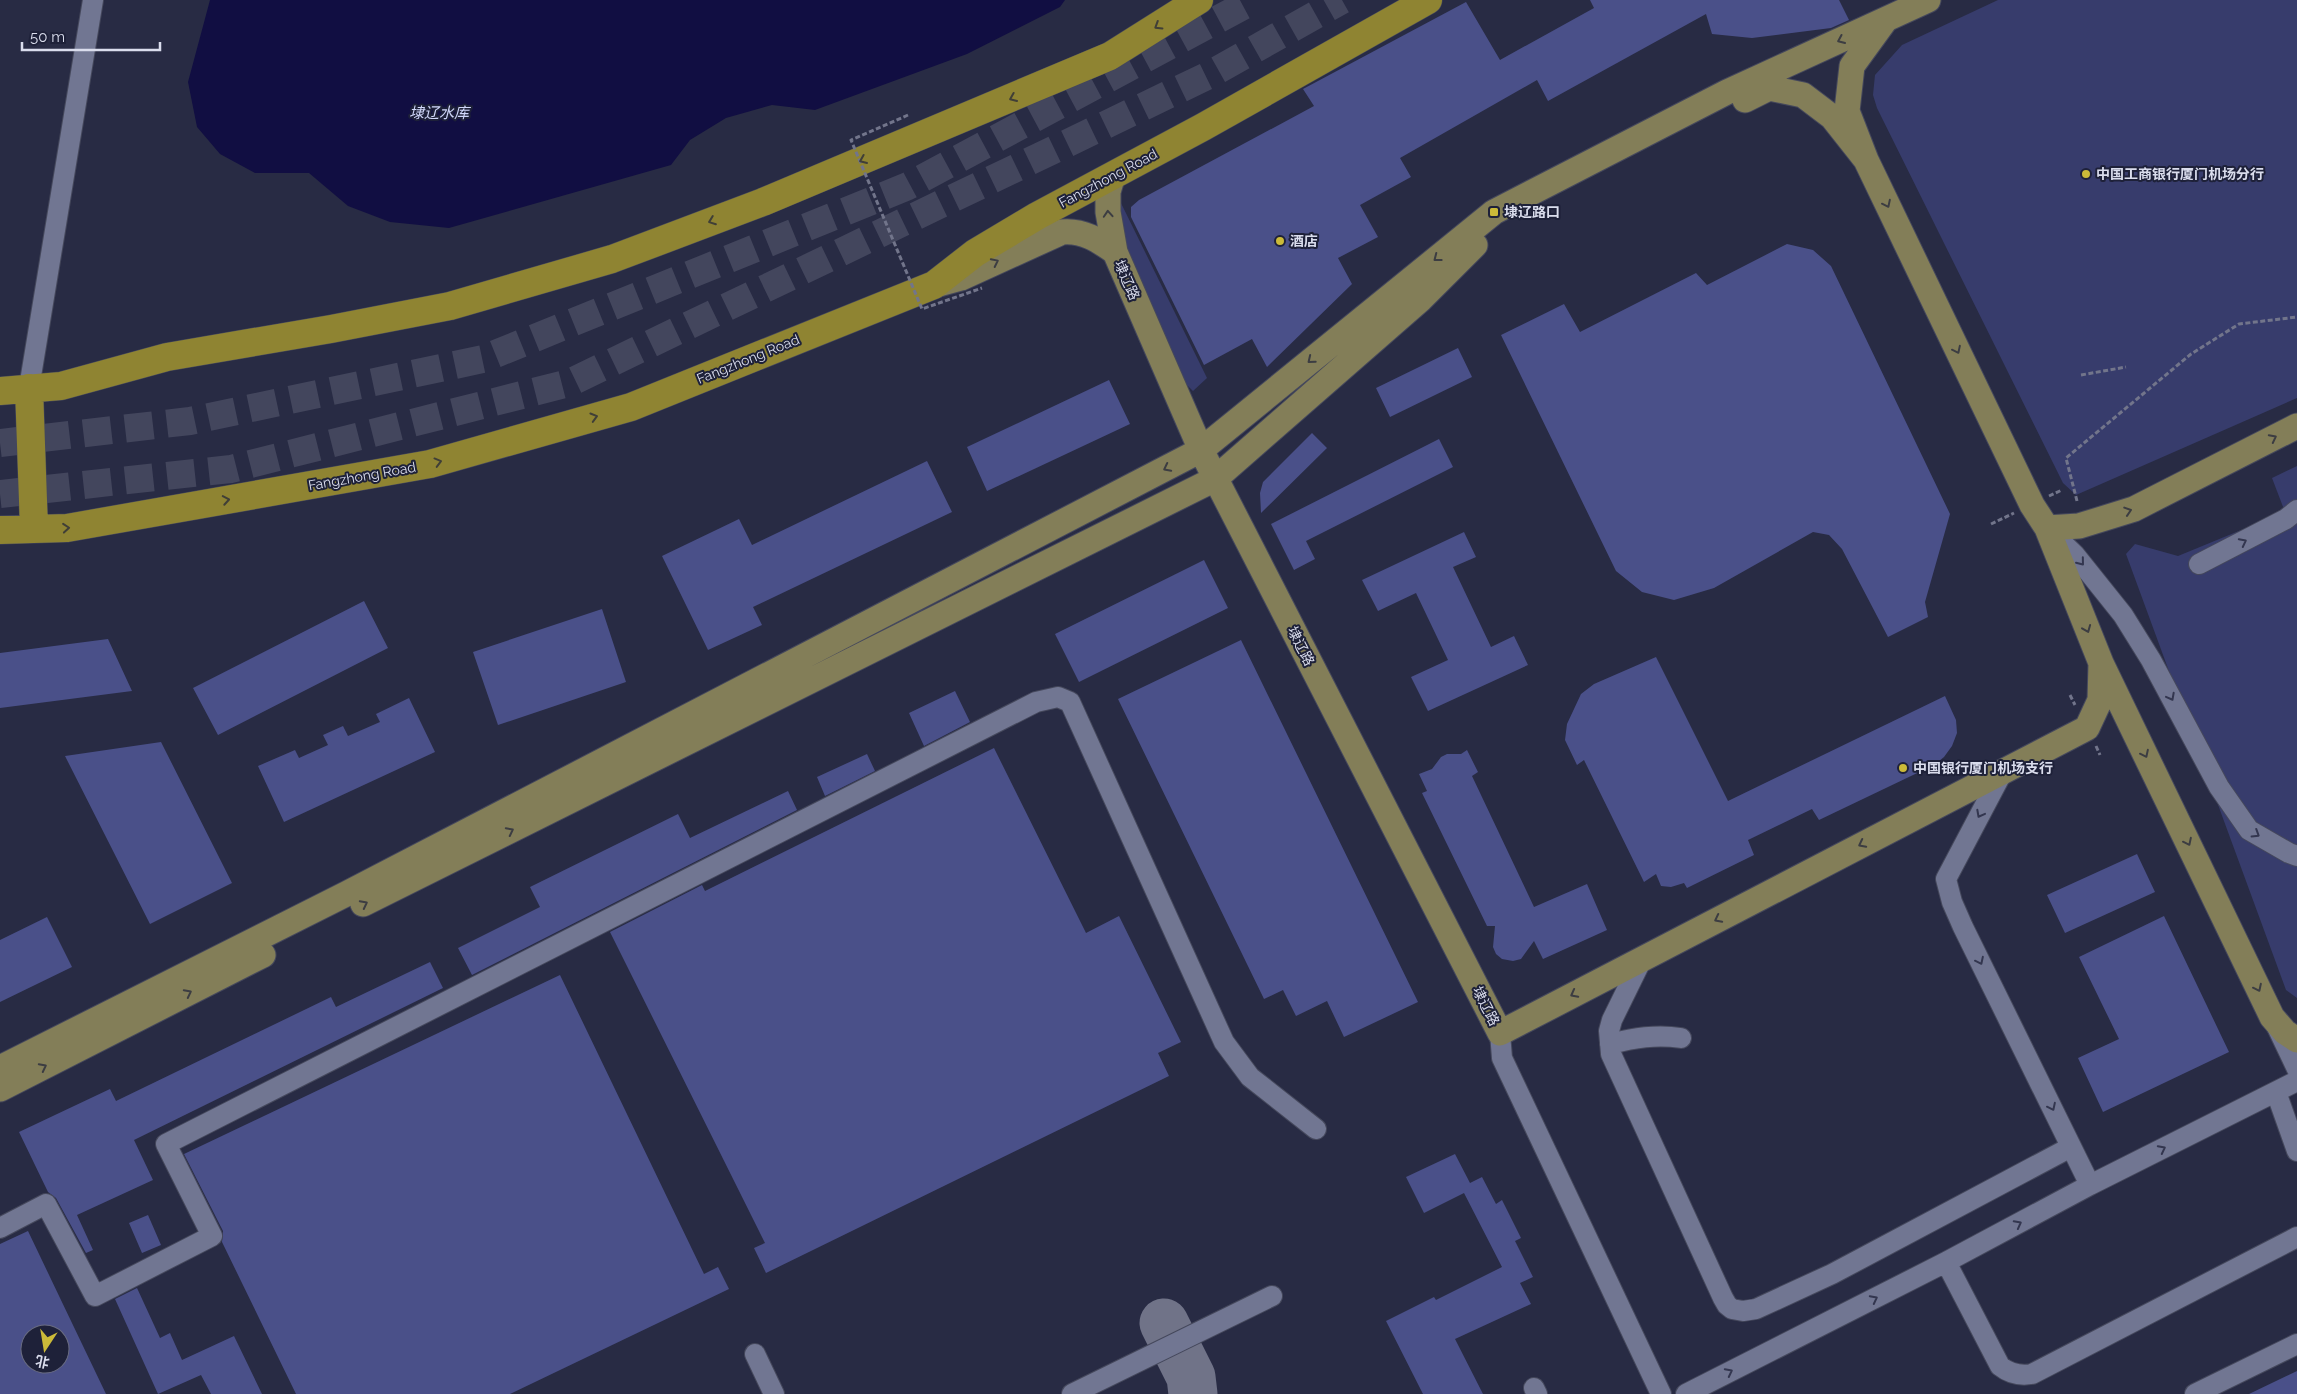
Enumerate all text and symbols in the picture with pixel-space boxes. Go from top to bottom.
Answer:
one-way arrow [1154,19,1163,29]
scale bar [22,20,160,52]
text: 50 m [30,28,65,46]
one-way arrow [1837,34,1846,45]
one-way arrow [1009,91,1018,102]
water label: 埭辽水库 [409,104,472,122]
street label: Fangzhong Road [1056,145,1160,211]
one-way arrow [859,154,868,165]
place label: 中国工商银行厦门机场分行 [2096,166,2264,182]
marker: 中国工商银行厦门机场分行 [2080,168,2092,180]
one-way arrow [1881,199,1891,208]
place label: 埭辽路口 [1504,204,1560,220]
marker: 埭辽路口 [1488,206,1500,218]
one-way arrow [1103,209,1114,217]
one-way arrow [708,215,717,225]
place label: 酒店 [1290,233,1318,249]
marker: 酒店 [1274,235,1286,247]
one-way arrow [1434,252,1443,260]
one-way arrow [990,258,999,268]
street label: 埭辽路 [1111,258,1143,302]
street label: Fangzhong Road [694,331,802,387]
one-way arrow [1951,345,1961,354]
one-way arrow [1308,354,1317,363]
one-way arrow [590,413,598,423]
one-way arrow [2268,434,2277,444]
one-way arrow [433,457,441,467]
street label: Fangzhong Road [307,459,417,493]
one-way arrow [1164,462,1173,472]
one-way arrow [222,496,231,506]
one-way arrow [2123,506,2132,516]
one-way arrow [62,522,70,533]
one-way arrow [2237,538,2246,548]
one-way arrow [2075,557,2084,566]
street label: 埭辽路 [1284,624,1318,668]
one-way arrow [2081,624,2092,633]
one-way arrow [2164,692,2174,701]
one-way arrow [2139,749,2149,758]
place label: 中国银行厦门机场支行 [1913,760,2053,776]
marker: 中国银行厦门机场支行 [1897,762,1909,774]
one-way arrow [1976,809,1986,818]
one-way arrow [504,827,513,837]
one-way arrow [2250,828,2260,837]
one-way arrow [2181,836,2191,845]
one-way arrow [1858,838,1867,848]
one-way arrow [359,900,368,910]
one-way arrow [1714,913,1723,923]
one-way arrow [1974,956,1984,965]
one-way arrow [2252,983,2262,992]
street label: 埭辽路 [1469,984,1503,1028]
one-way arrow [1570,988,1579,998]
one-way arrow [183,989,192,999]
one-way arrow [38,1063,47,1073]
one-way arrow [2045,1102,2056,1111]
one-way arrow [2157,1145,2166,1155]
one-way arrow [2013,1220,2022,1230]
one-way arrow [1869,1295,1878,1305]
north arrow [20,1324,70,1374]
text: 北 [34,1352,51,1371]
one-way arrow [1724,1368,1733,1378]

